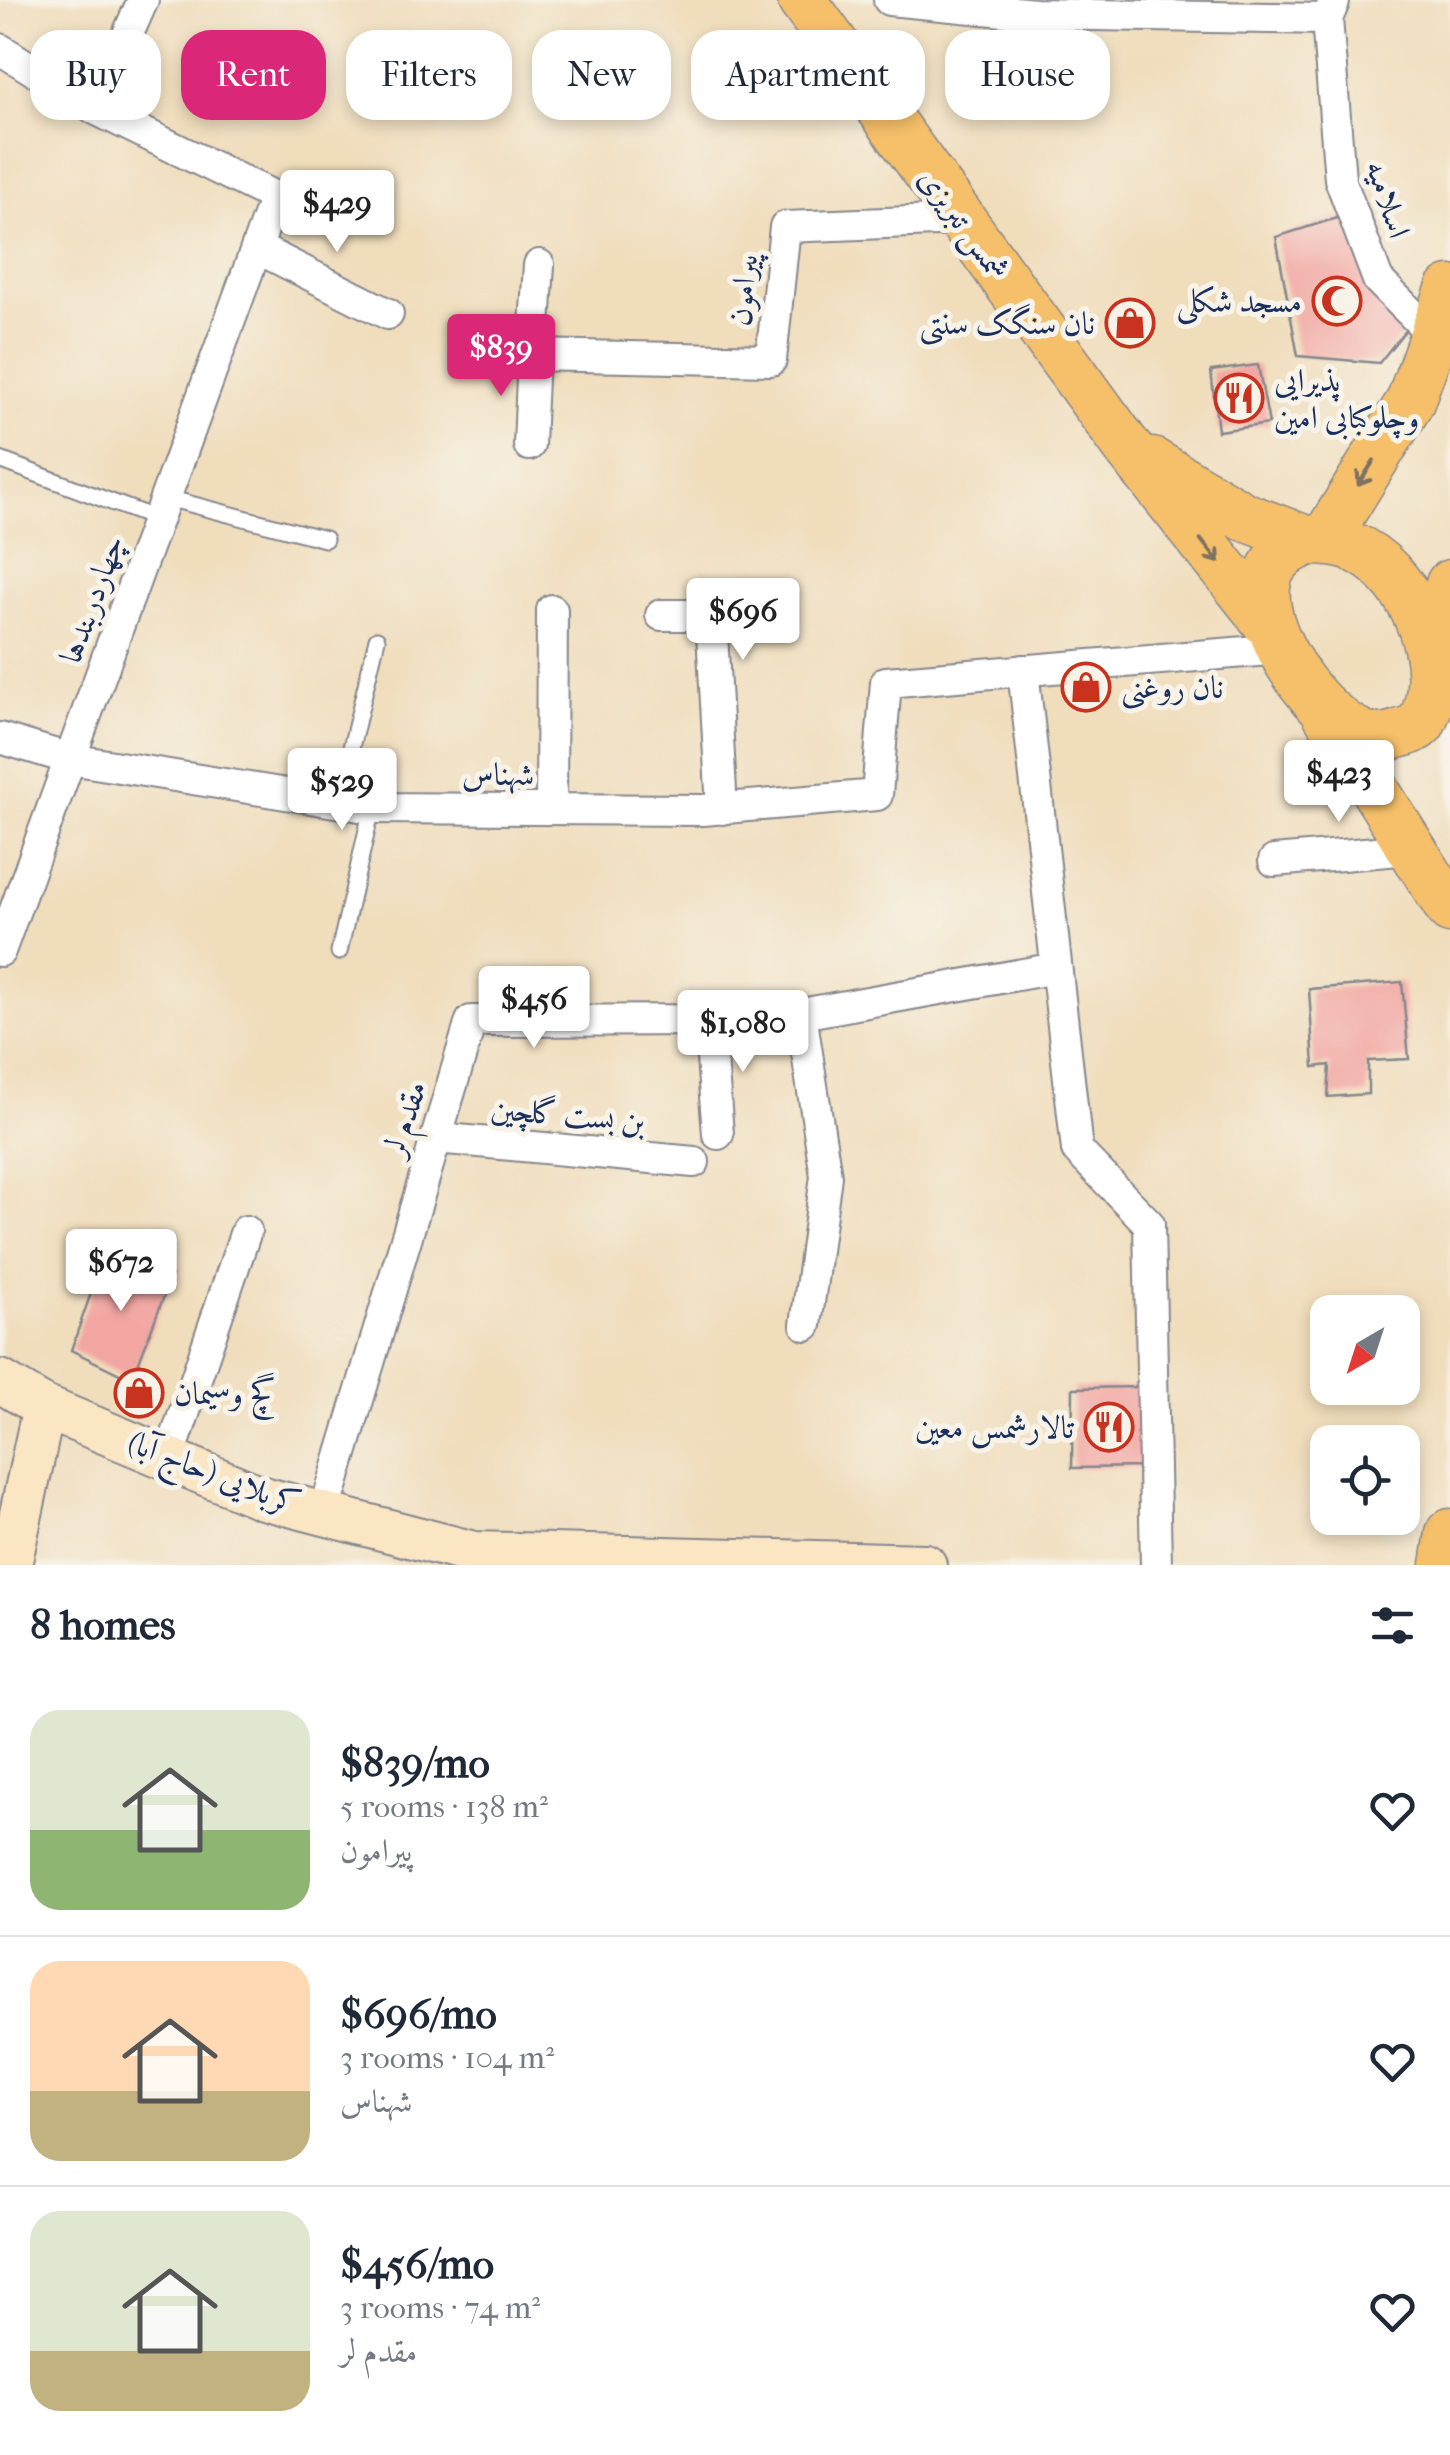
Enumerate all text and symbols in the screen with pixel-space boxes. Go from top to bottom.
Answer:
chip: Buy [30,30,161,120]
chip: Rent [181,30,326,120]
chip: Filters [346,30,512,120]
chip: New [532,30,671,120]
chip: Apartment [691,30,925,120]
chip: House [945,30,1110,120]
street label: اسلامیه [1358,155,1418,243]
street label: شمس تبریزی [908,161,1017,289]
pin: $429 [278,170,396,255]
text: $429 [302,184,372,221]
street label: پیرامون [721,250,769,328]
mosque icon: مسجد شکلی [1311,275,1363,327]
place label: مسجد شکلی [1176,283,1302,325]
shop icon: نان سنگک سنتی [1104,297,1156,349]
place label: نان سنگک سنتی [919,303,1095,346]
pin: $839 [442,314,560,399]
text: $839 [469,328,533,365]
place label: پذیرایی وچلوکبابی امین [1274,362,1419,440]
restaurant icon: پذیرایی وچلوکبابی امین [1213,372,1265,424]
one-way arrow [1356,458,1376,487]
street label: چهاردربندها [52,530,134,669]
one-way arrow [1199,537,1221,563]
pin: $696 [684,578,802,663]
text: $696 [708,592,778,629]
shop icon: نان روغنی [1060,661,1112,713]
place label: نان روغنی [1121,669,1224,710]
pin: $423 [1280,740,1398,825]
pin: $529 [283,748,401,833]
text: $423 [1306,754,1372,791]
street label: شهناس [462,756,534,795]
text: $529 [310,762,374,799]
pin: $456 [475,966,593,1051]
text: $456 [501,980,567,1017]
pin: $1,080 [662,990,824,1075]
text: $1,080 [699,1004,787,1041]
street label: مقدم لر [375,1077,443,1167]
street label: بن بست گلچین [489,1089,647,1143]
pin: $672 [62,1229,180,1314]
text: $672 [88,1243,154,1280]
north arrow [1310,1295,1420,1405]
map controls [1310,1295,1420,1535]
shop icon: گچ وسیمان [113,1367,165,1419]
place label: گچ وسیمان [174,1372,276,1420]
restaurant icon: تالارشمس معین [1083,1401,1135,1453]
place label: تالارشمس معین [915,1409,1075,1449]
street label: کربلایی (حاج آبا) [120,1422,306,1531]
button: locate [1310,1425,1420,1535]
icon: filters [1365,1598,1420,1653]
text: 8 homes [30,1601,176,1650]
text: $839/mo [340,1739,490,1788]
icon: home [110,1750,230,1870]
icon: heart [1365,1783,1420,1838]
text: 5 rooms · 138 m² [340,1788,548,1825]
text: پیرامون [340,1832,412,1869]
text: $696/mo [340,1990,497,2039]
icon: home [110,2001,230,2121]
icon: heart [1365,2034,1420,2089]
text: 3 rooms · 104 m² [340,2039,554,2076]
text: شهناس [340,2083,413,2120]
text: $456/mo [340,2240,494,2289]
icon: home [110,2251,230,2371]
icon: heart [1365,2284,1420,2339]
text: 3 rooms · 74 m² [340,2289,540,2326]
text: مقدم لر [340,2333,417,2370]

